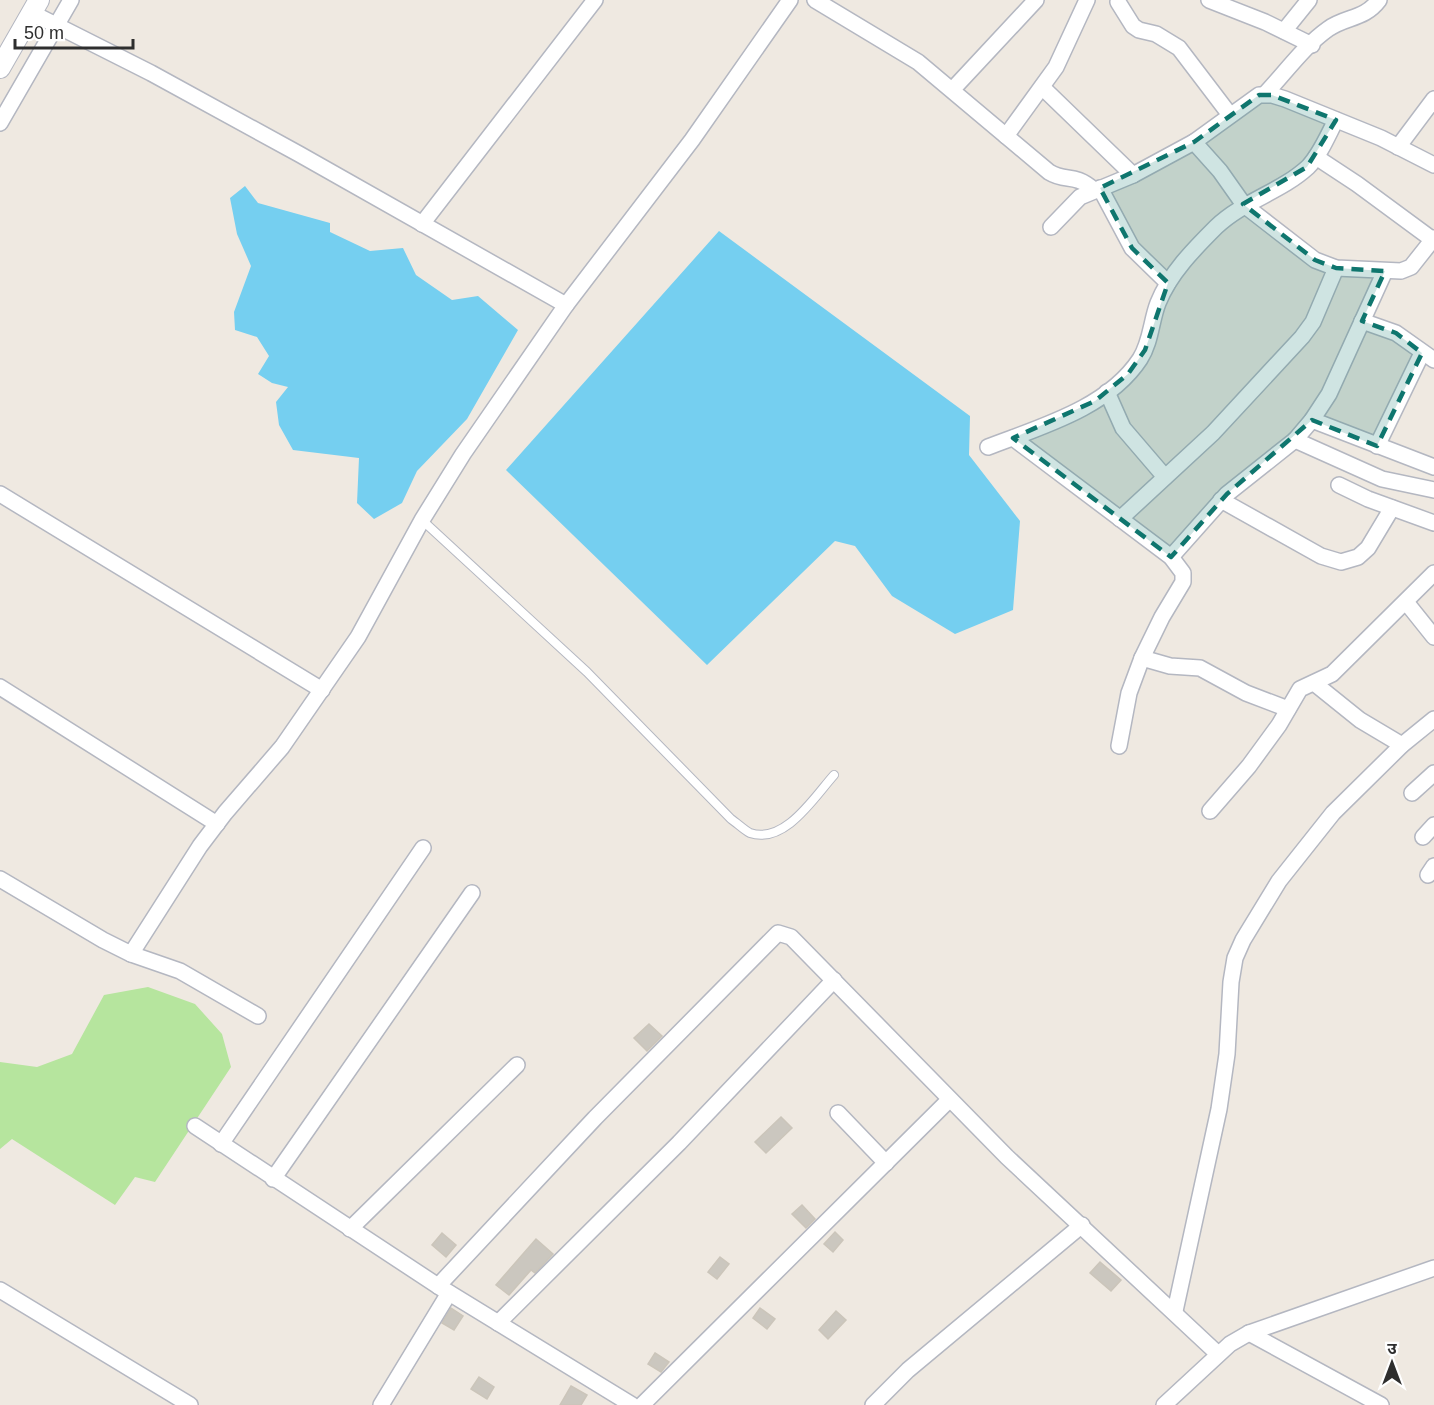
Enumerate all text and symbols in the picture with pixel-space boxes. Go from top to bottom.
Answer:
scale bar [15,12,134,50]
text: 50 m [24,23,64,43]
north arrow [1362,1333,1422,1393]
text: उ [1387,1340,1397,1357]

